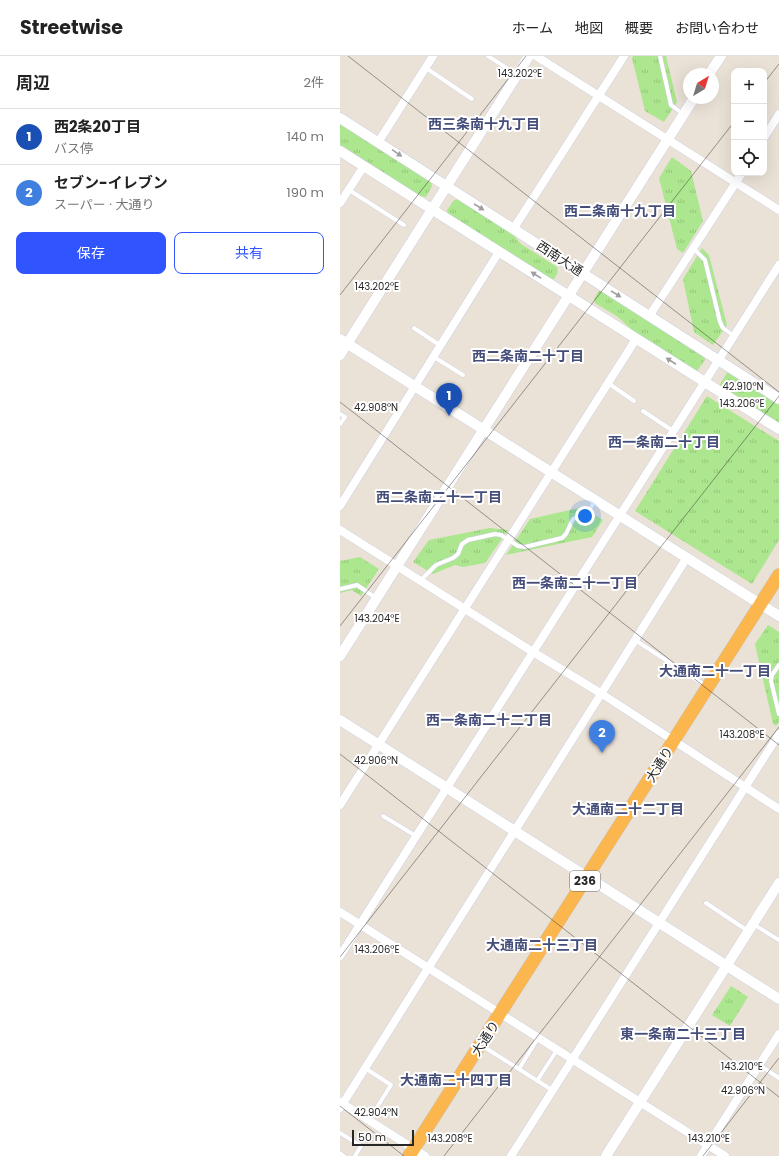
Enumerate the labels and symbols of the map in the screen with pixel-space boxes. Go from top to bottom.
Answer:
text: 143.202°E [498,66,542,81]
north arrow [683,68,719,104]
district label: 西三条南十九丁目 [428,114,540,134]
one-way arrow [392,149,402,157]
district label: 西二条南十九丁目 [564,201,676,221]
one-way arrow [473,203,485,210]
street label: 西南大通 [533,236,587,281]
one-way arrow [530,271,541,279]
text: 143.202°E [355,279,399,294]
one-way arrow [611,290,621,298]
district label: 西二条南二十丁目 [472,346,584,366]
one-way arrow [666,358,677,365]
text: 42.910°N [722,379,764,394]
pin: 1 [436,383,462,416]
text: 143.206°E [719,396,765,411]
text: 42.908°N [354,400,398,415]
district label: 西一条南二十丁目 [608,432,720,452]
district label: 西二条南二十一丁目 [376,487,502,507]
your location [575,506,595,526]
district label: 西一条南二十一丁目 [512,573,638,593]
text: 143.204°E [354,611,400,626]
district label: 大通南二十一丁目 [659,661,771,681]
district label: 西一条南二十二丁目 [426,710,552,730]
pin: 2 [589,720,615,753]
text: 143.208°E [719,727,765,742]
street label: 大通り [641,743,678,786]
text: 42.906°N [354,753,398,768]
district label: 大通南二十二丁目 [572,799,684,819]
road number: 236 [570,871,600,891]
district label: 大通南二十三丁目 [486,935,598,955]
text: 143.206°E [354,942,400,957]
street label: 大通り [467,1017,504,1060]
district label: 東一条南二十三丁目 [620,1024,746,1044]
text: 143.210°E [721,1059,763,1074]
district label: 大通南二十四丁目 [400,1070,512,1090]
text: 42.906°N [721,1083,765,1098]
text: 42.904°N [354,1105,398,1120]
scale bar [352,1128,414,1147]
text: 143.208°E [427,1131,473,1146]
text: 143.210°E [688,1131,730,1146]

